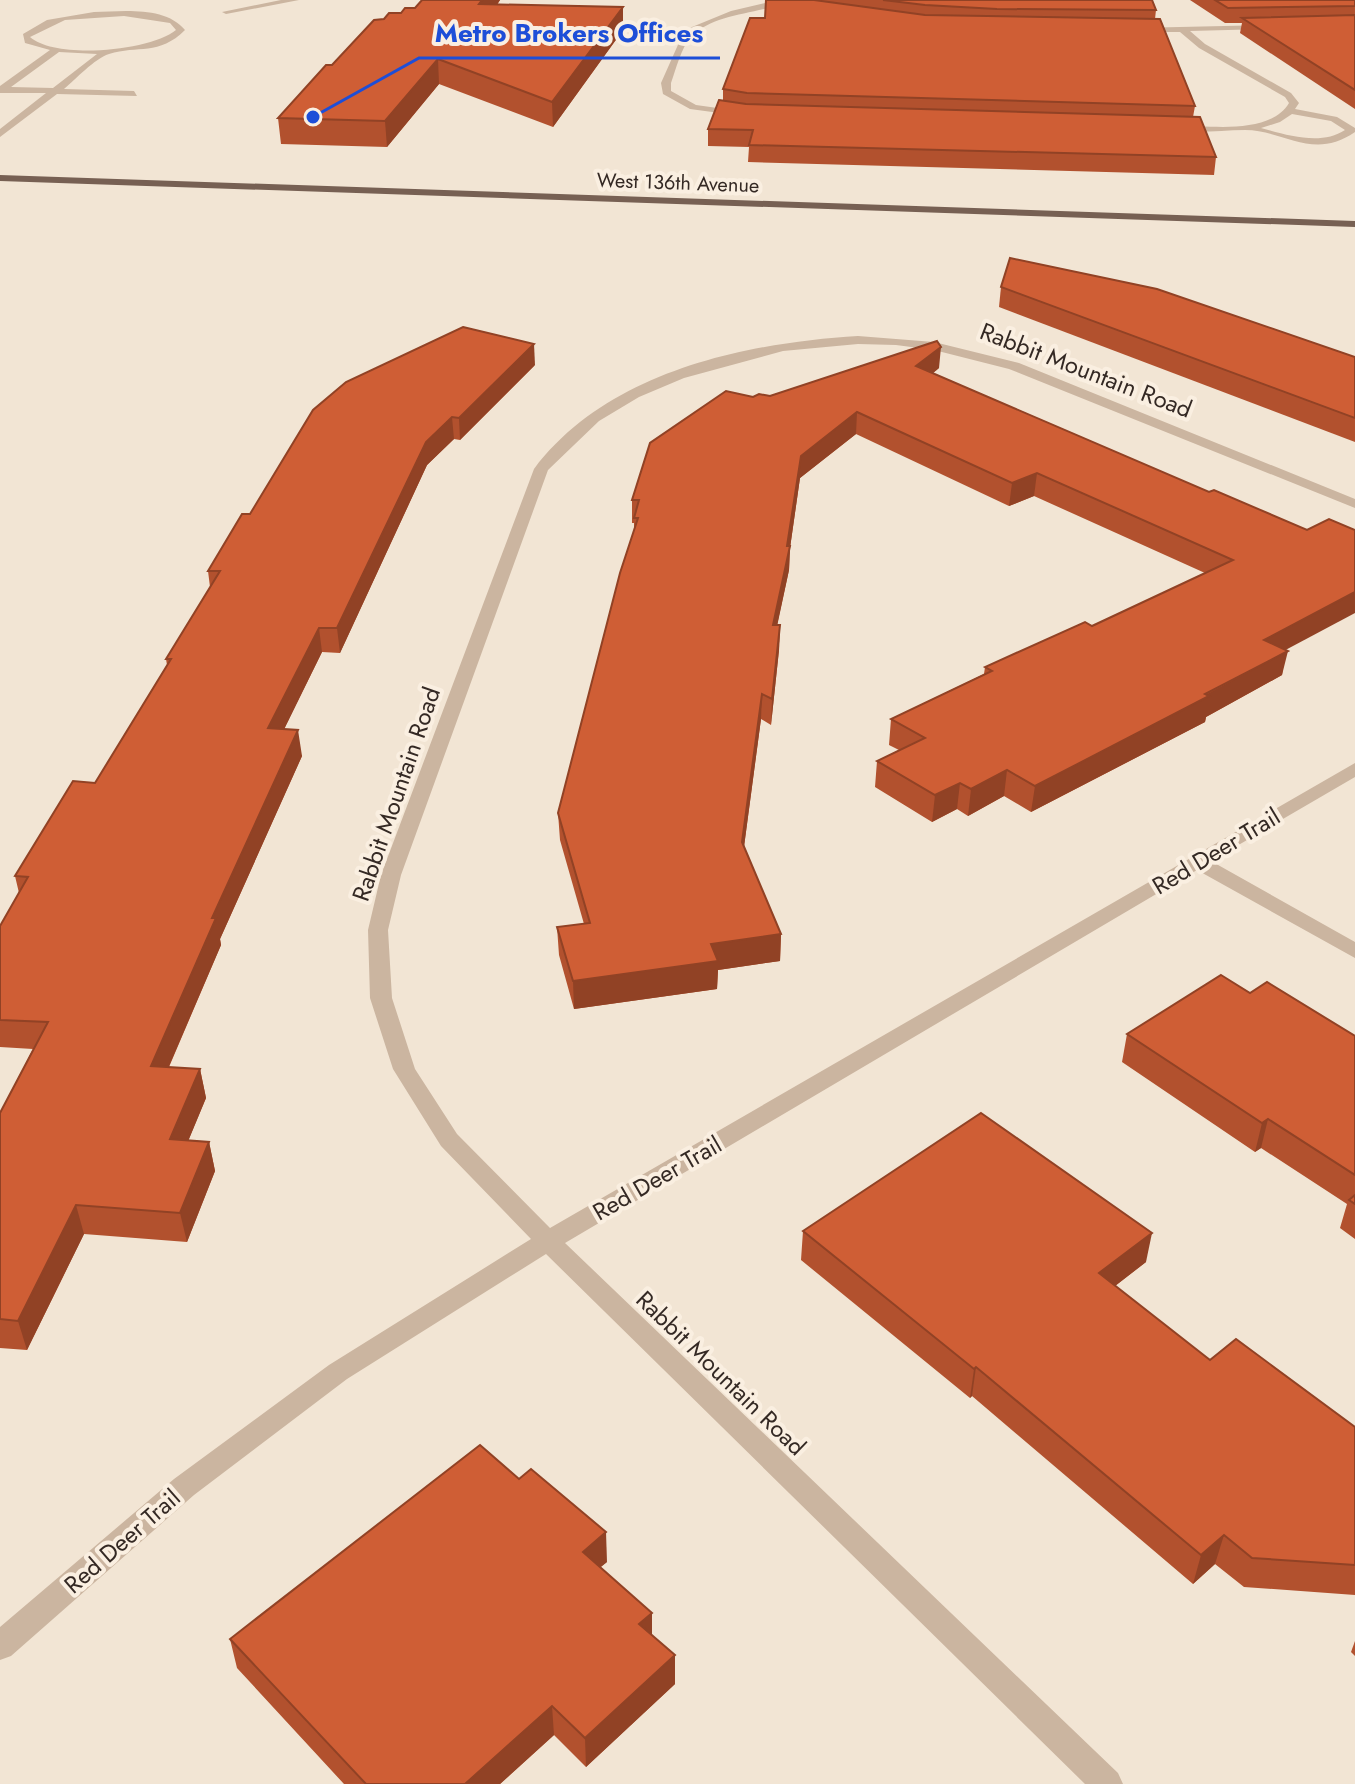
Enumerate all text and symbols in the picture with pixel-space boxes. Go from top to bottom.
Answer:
callout: Metro Brokers Offices [419,8,720,58]
text: Metro Brokers Offices [435,14,703,52]
street label: West 136th Avenue [596,166,760,200]
street label: Rabbit Mountain Road [975,313,1197,427]
street label: Rabbit Mountain Road [343,682,449,906]
street label: Red Deer Trail [1145,799,1287,903]
street label: Red Deer Trail [586,1127,728,1229]
street label: Rabbit Mountain Road [628,1282,814,1464]
street label: Red Deer Trail [56,1481,188,1601]

